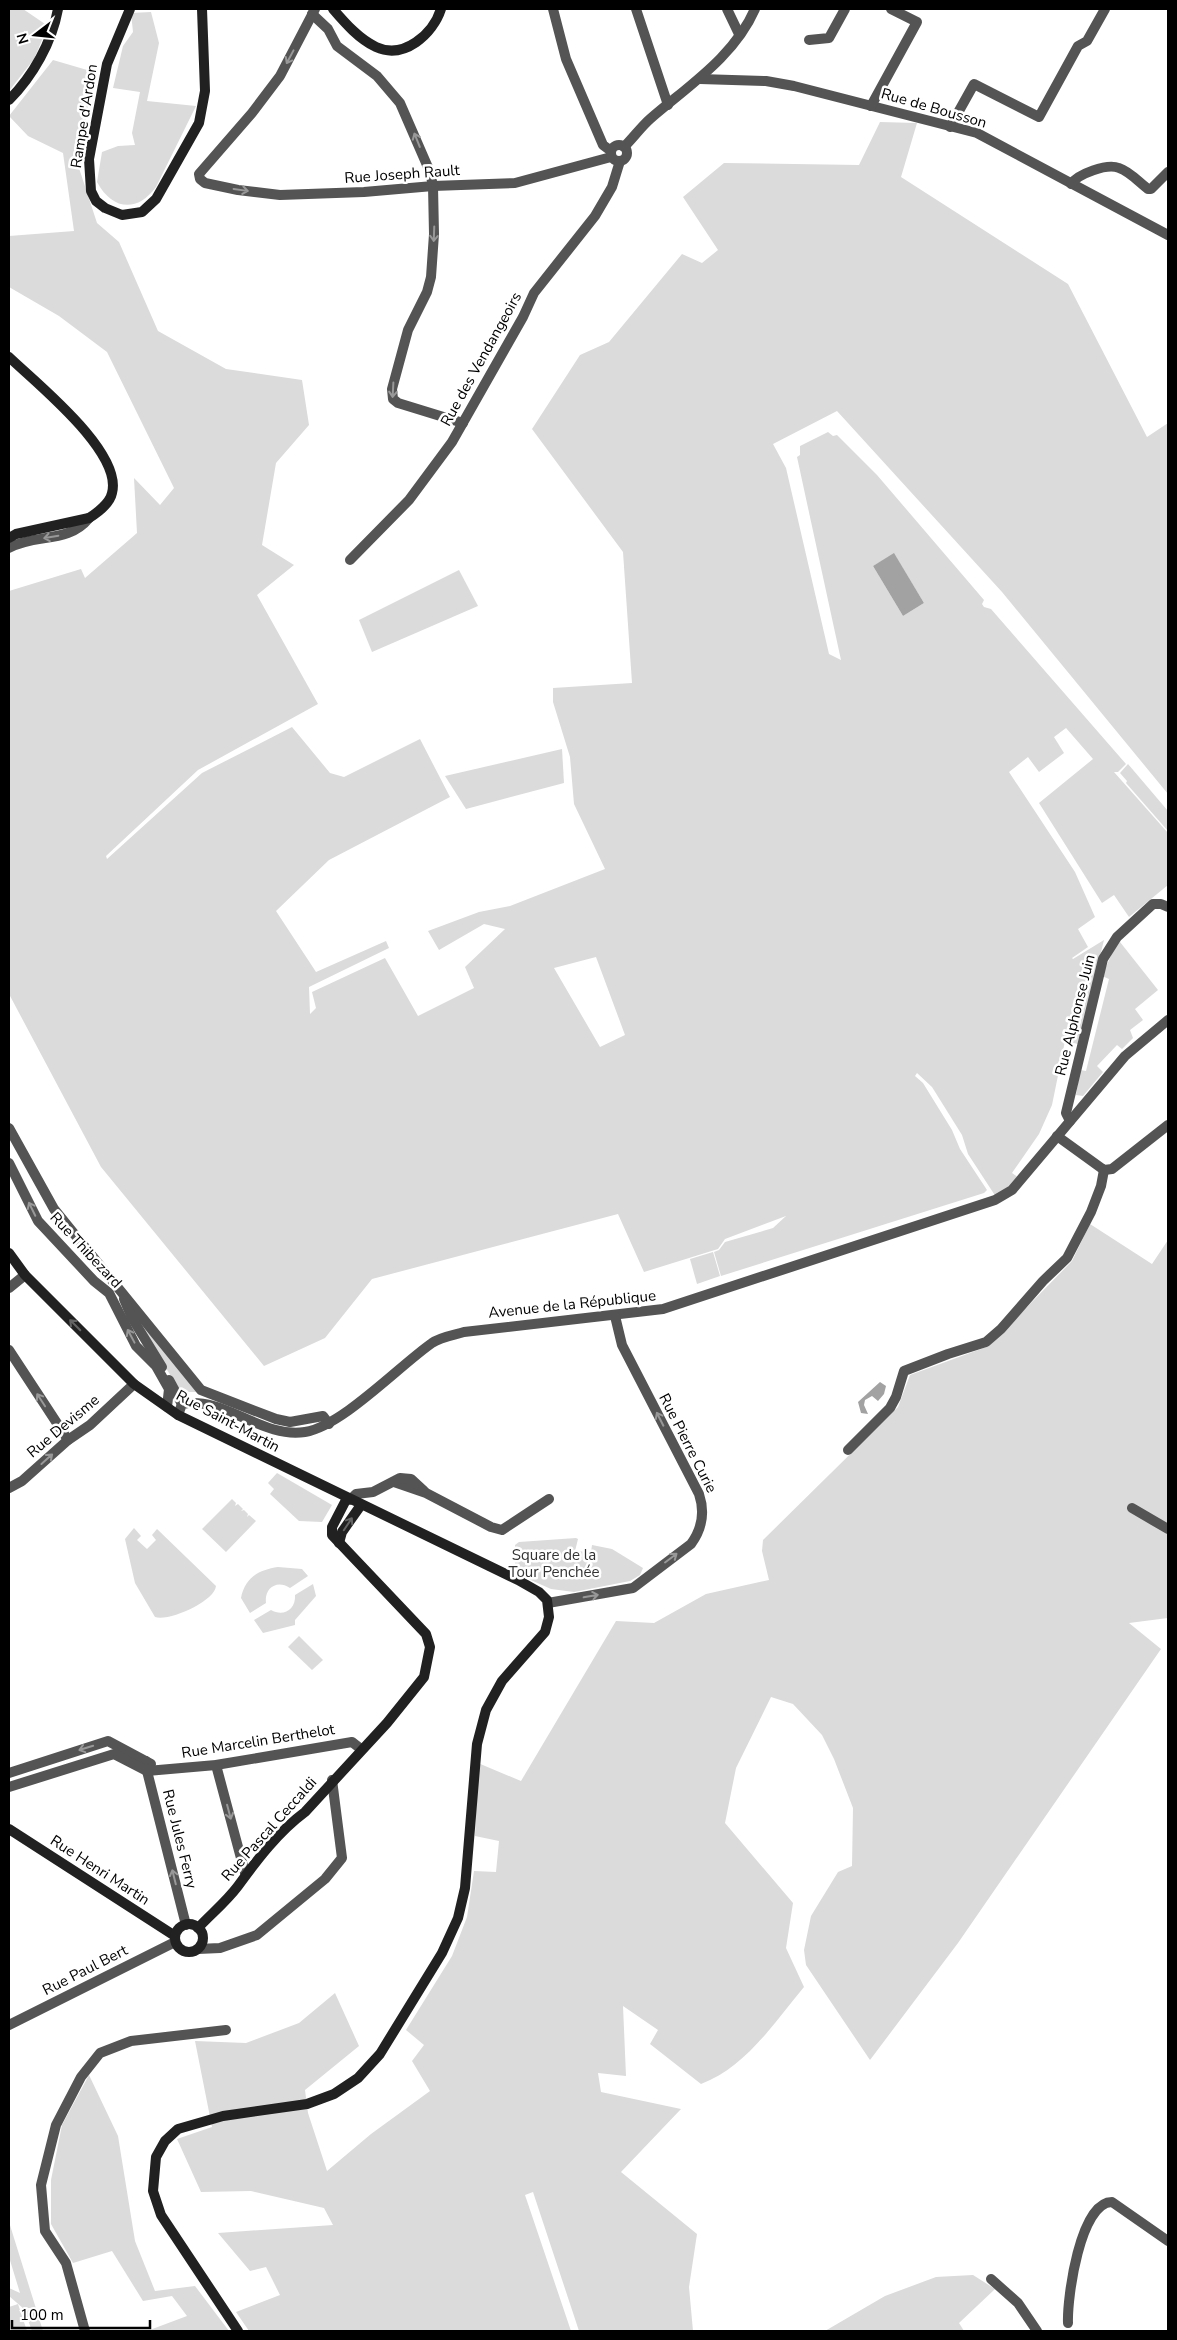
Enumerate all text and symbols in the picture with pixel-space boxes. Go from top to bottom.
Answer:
north arrow [10,10,60,60]
text: N [12,31,34,46]
one-way arrow [285,49,295,64]
street label: Rampe d'Ardon [66,62,102,170]
street label: Rue de Bousson [879,83,989,133]
one-way arrow [412,133,421,148]
street label: Rue Joseph Rault [344,160,461,188]
one-way arrow [233,185,249,195]
one-way arrow [429,226,439,242]
street label: Rue des Vendangeoirs [436,288,526,430]
one-way arrow [389,381,398,397]
one-way arrow [44,532,60,542]
street label: Rue Alphonse Juin [1050,952,1100,1078]
one-way arrow [27,1202,37,1217]
street label: Rue Thibezard [46,1208,126,1292]
street label: Avenue de la République [487,1285,657,1323]
one-way arrow [69,1319,81,1331]
one-way arrow [126,1329,135,1344]
street label: Rue Saint-Martin [173,1385,283,1457]
street label: Rue Devisme [23,1390,103,1462]
street label: Rue Pierre Curie [654,1390,722,1496]
one-way arrow [36,1393,46,1407]
one-way arrow [655,1411,665,1426]
one-way arrow [41,1453,54,1464]
one-way arrow [343,1517,353,1531]
park label: Square de la Tour Penchée [509,1545,599,1582]
one-way arrow [664,1553,677,1564]
one-way arrow [582,1590,598,1600]
street label: Rue Marcelin Berthelot [180,1719,337,1763]
one-way arrow [78,1743,94,1753]
street label: Rue Pascal Ceccaldi [217,1773,321,1885]
street label: Rue Jules Ferry [158,1787,202,1891]
one-way arrow [224,1804,234,1820]
street label: Rue Henri Martin [46,1830,154,1910]
one-way arrow [169,1870,178,1886]
street label: Rue Paul Bert [39,1940,132,2000]
scale bar [12,2298,150,2330]
text: 100 m [20,2305,64,2325]

